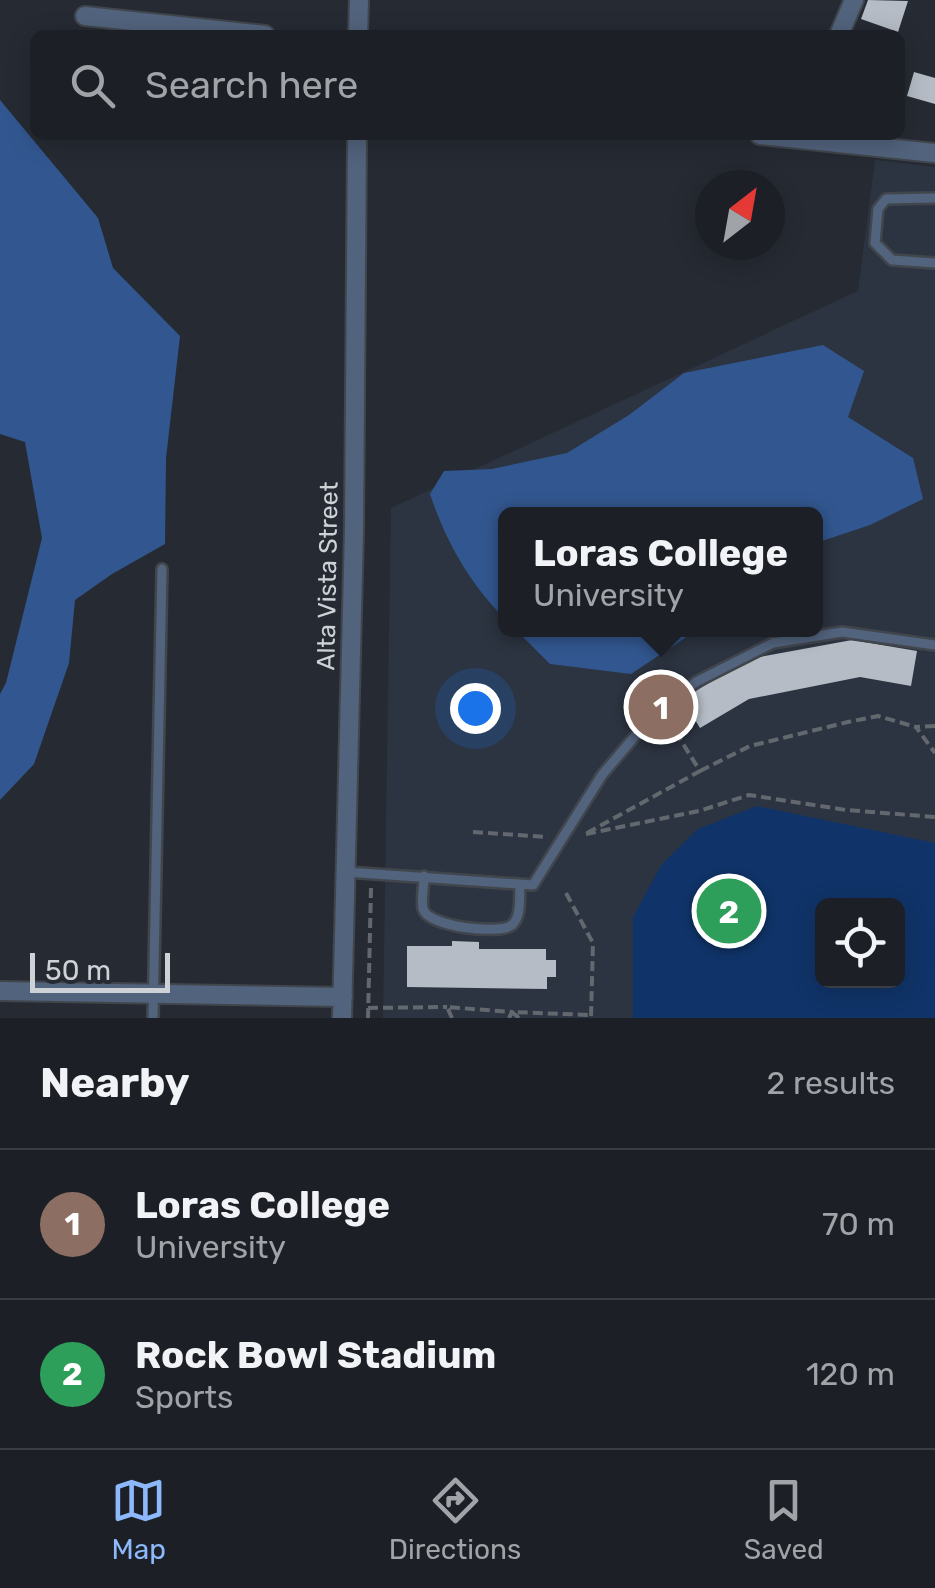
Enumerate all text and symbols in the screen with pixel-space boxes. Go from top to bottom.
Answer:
search box [30,30,905,140]
icon: search [65,58,120,113]
text: Search here [145,62,358,108]
north arrow [695,170,785,260]
street label: Alta Vista Street [311,481,344,671]
popup [498,507,823,637]
text: Loras College [533,530,788,576]
text: University [533,576,684,614]
pin: 1 [628,670,694,744]
your location [450,683,501,734]
pin: 2 [696,874,762,948]
map controls [815,898,905,988]
button: locate [815,898,905,988]
scale bar [30,948,170,993]
text: 50 m [45,954,111,987]
text: Nearby [40,1058,190,1108]
text: 2 results [766,1064,895,1102]
text: Loras College [135,1182,390,1228]
text: 1 [65,1205,80,1243]
text: 70 m [822,1205,895,1243]
text: University [135,1228,286,1266]
text: Rock Bowl Stadium [135,1332,496,1378]
text: 2 [62,1355,83,1393]
text: 120 m [806,1355,895,1393]
text: Sports [135,1378,233,1416]
tab: Map [111,1473,166,1566]
tab: Directions [389,1473,521,1566]
tab: Saved [744,1473,824,1566]

